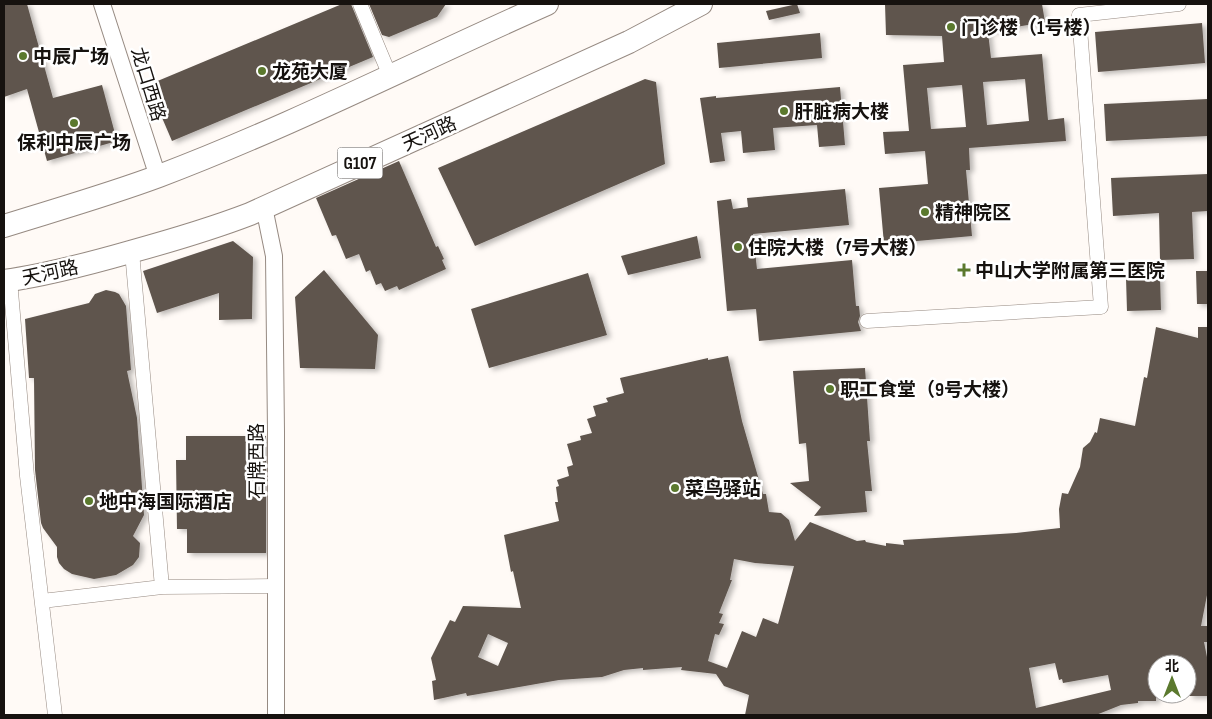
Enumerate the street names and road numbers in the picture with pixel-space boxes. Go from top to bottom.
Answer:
street label: 龙口西路 [125,45,170,124]
street label: 天河路 [399,112,460,156]
road number: G107 [338,148,382,178]
street label: 天河路 [20,256,81,291]
street label: 石牌西路 [246,423,269,499]

